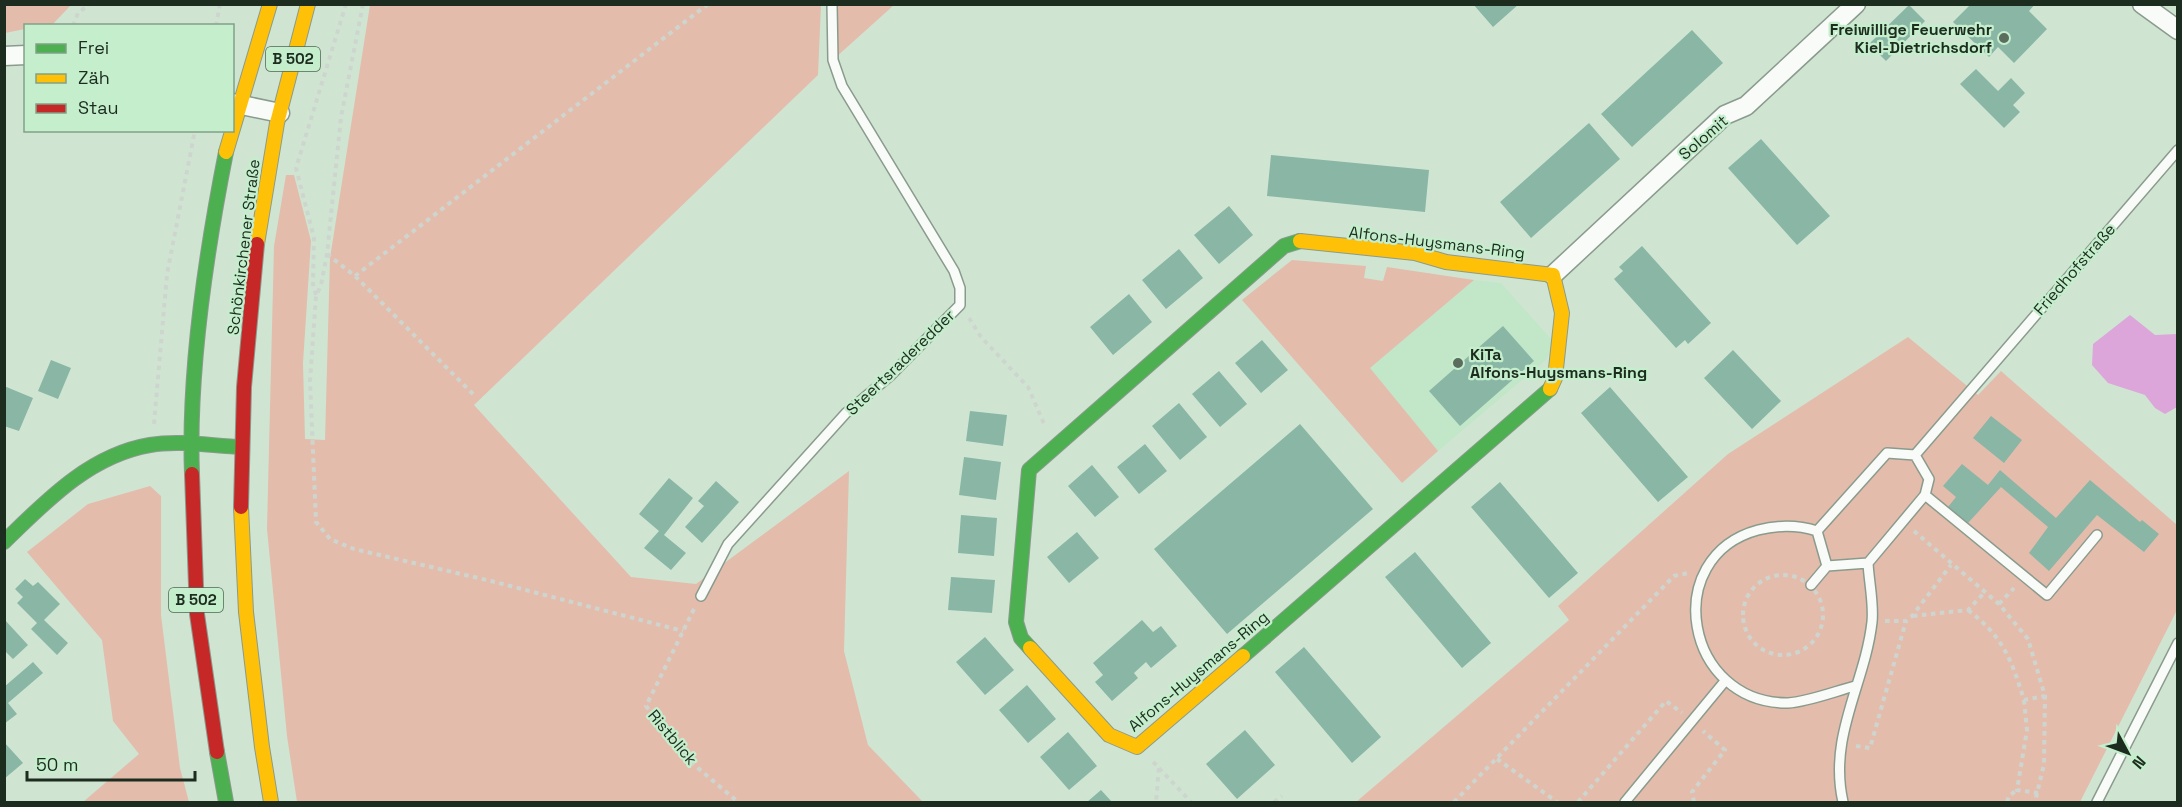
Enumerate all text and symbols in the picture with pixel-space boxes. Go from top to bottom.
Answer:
place label: Freiwillige Feuerwehr Kiel-Dietrichsdorf [1830,19,1992,58]
legend [24,24,234,132]
marker: Freiwillige Feuerwehr Kiel-Dietrichsdorf [1997,31,2011,45]
text: Frei [78,36,109,59]
road number: B 502 [266,47,320,71]
text: Zäh [78,66,110,89]
text: Stau [78,96,118,119]
street label: Solomit [1674,110,1732,165]
street label: Schönkirchener Straße [222,158,265,336]
street label: Friedhofstraße [2029,219,2120,320]
street label: Alfons-Huysmans-Ring [1348,221,1526,264]
street label: Steertsraderedder [841,305,959,420]
place label: KiTa Alfons-Huysmans-Ring [1470,344,1647,383]
marker: KiTa Alfons-Huysmans-Ring [1451,356,1465,370]
road number: B 502 [169,588,223,612]
street label: Alfons-Huysmans-Ring [1124,606,1273,736]
street label: Ristblick [643,705,702,770]
north arrow [2098,723,2158,783]
scale bar [27,744,195,782]
text: N [2127,752,2150,773]
text: 50 m [36,753,78,776]

